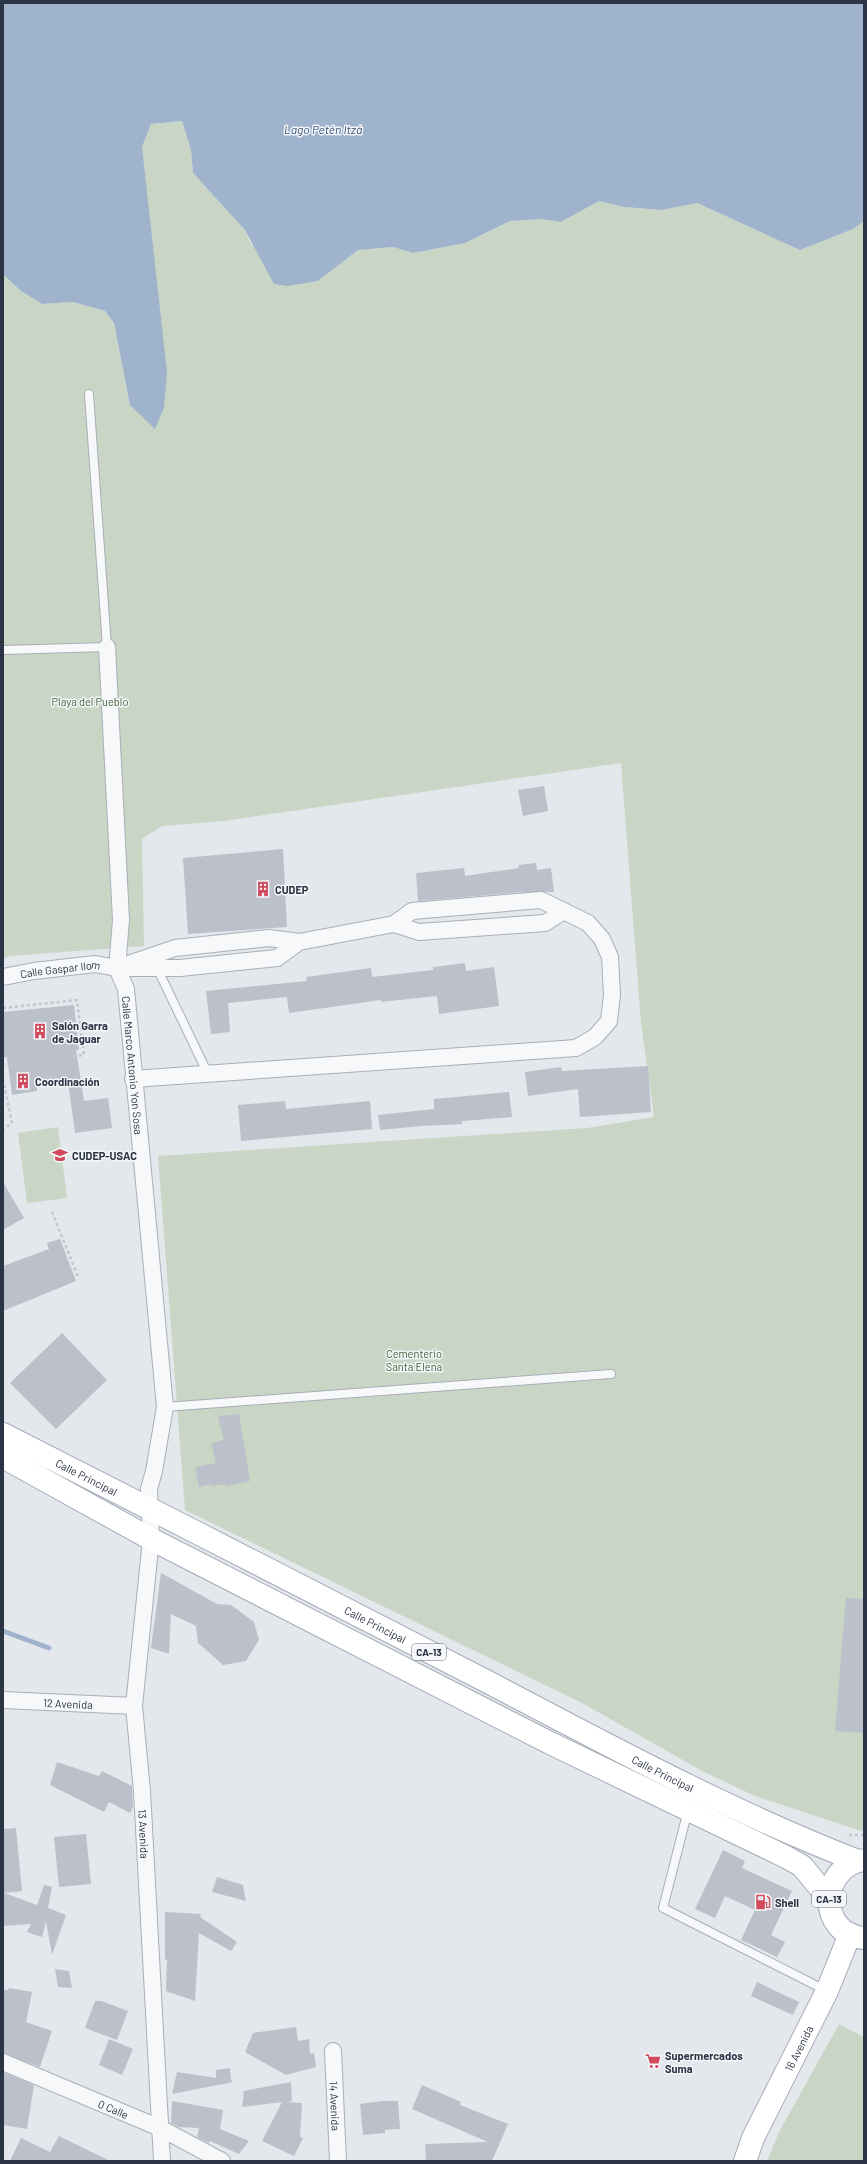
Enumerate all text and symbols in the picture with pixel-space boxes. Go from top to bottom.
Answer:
water label: Lago Petén Itzá [284,122,362,136]
park label: Playa del Pueblo [52,695,128,708]
building icon: CUDEP [254,880,272,898]
place label: CUDEP [275,883,309,896]
street label: Calle Gaspar Ilom [19,957,102,980]
street label: Calle Marco Antonio Yon Sosa [120,995,146,1135]
place label: Salón Garra de Jaguar [52,1019,108,1045]
building icon: Salón Garra de Jaguar [31,1022,49,1040]
building icon: Coordinación [14,1072,32,1090]
place label: Coordinación [35,1075,100,1088]
school or university icon: CUDEP-USAC [51,1146,69,1164]
place label: CUDEP-USAC [72,1149,137,1162]
park label: Cementerio Santa Elena [386,1347,442,1373]
street label: Calle Principal [54,1456,120,1498]
street label: Calle Principal [343,1603,408,1645]
road number: CA-13 [412,1644,446,1660]
street label: 12 Avenida [43,1695,93,1711]
street label: Calle Principal [630,1752,696,1794]
street label: 13 Avenida [136,1809,152,1859]
road number: CA-13 [812,1891,846,1907]
fuel station icon: Shell [754,1893,772,1911]
place label: Shell [775,1896,799,1909]
street label: 16 Avenida [781,2023,815,2073]
place label: Supermercados Suma [665,2049,743,2075]
supermarket icon: Supermercados Suma [644,2052,662,2070]
street label: 14 Avenida [328,2081,343,2131]
street label: 0 Calle [97,2096,131,2121]

